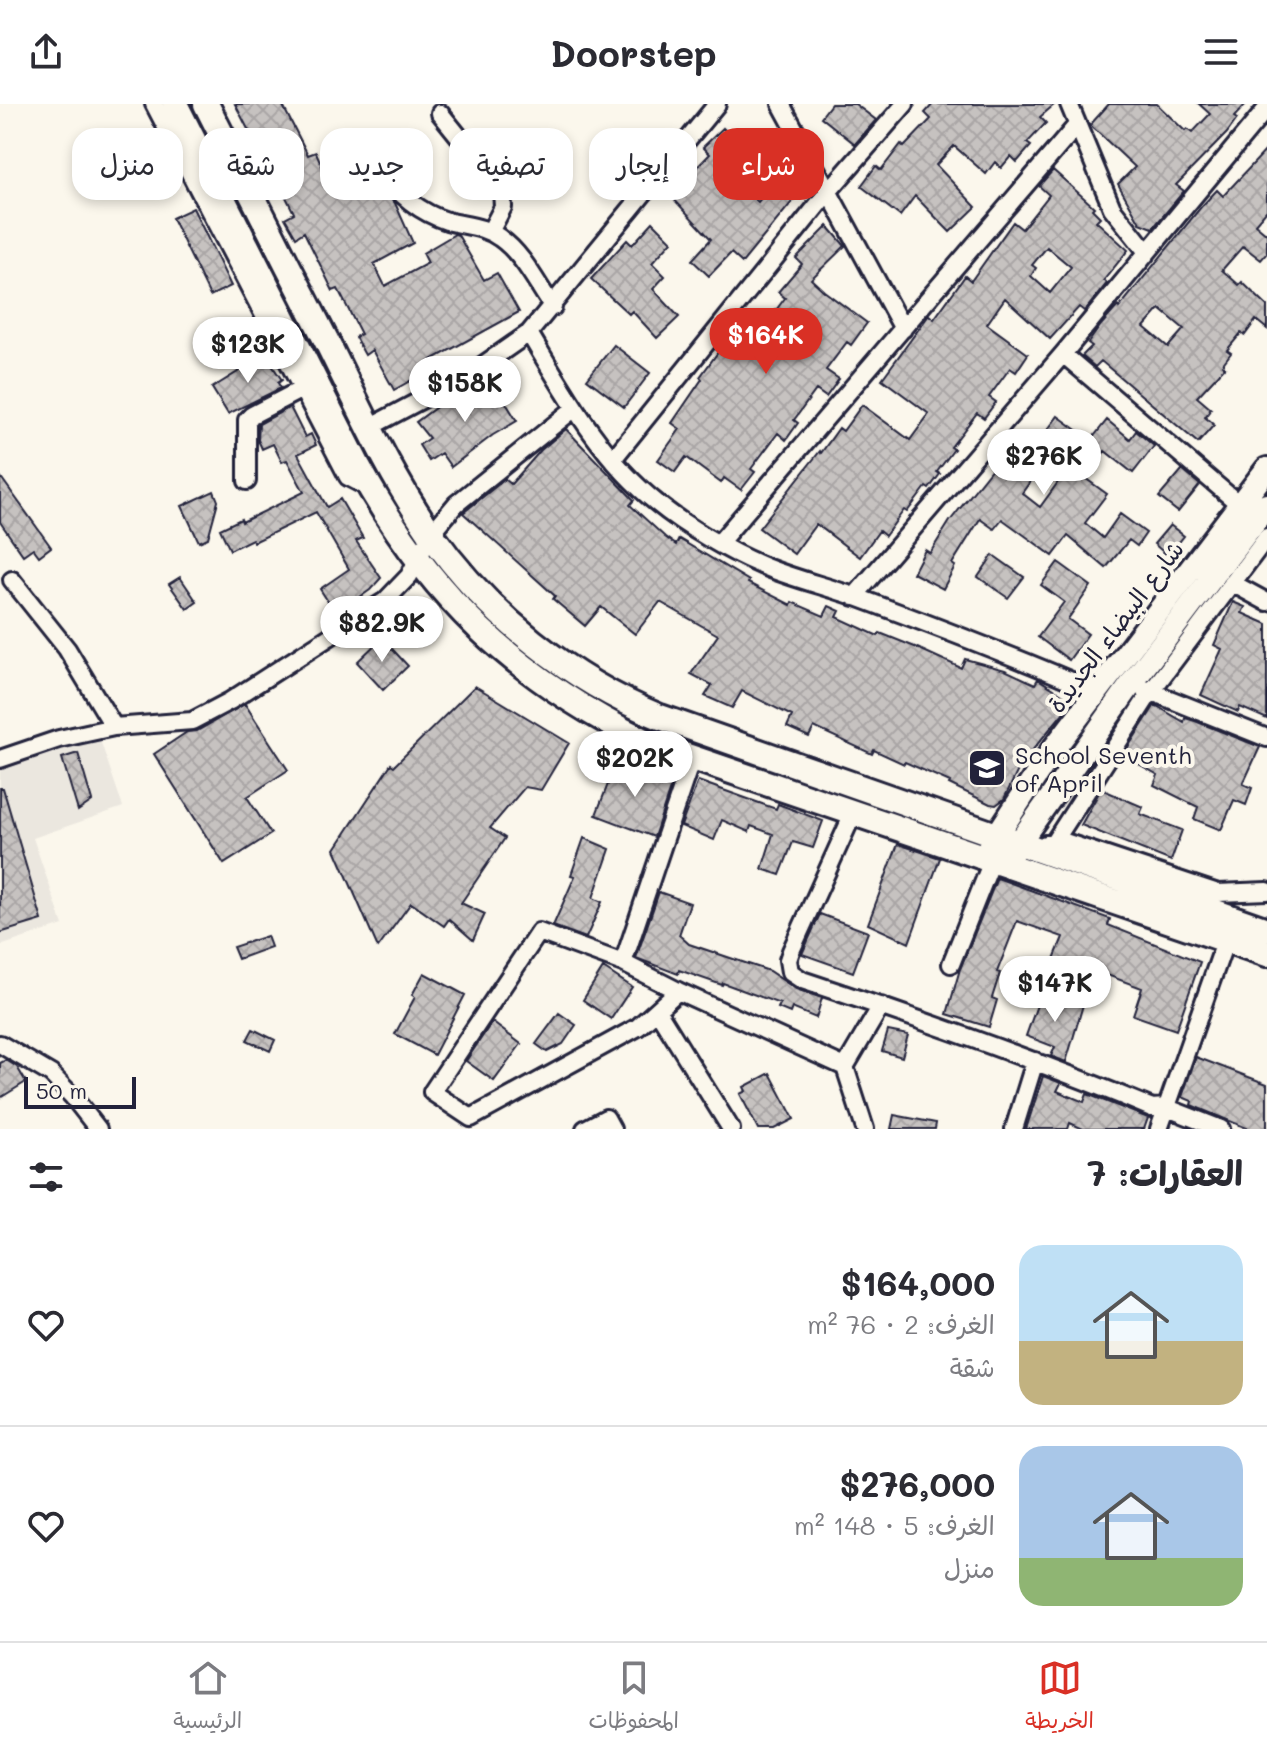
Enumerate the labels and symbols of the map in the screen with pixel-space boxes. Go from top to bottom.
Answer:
pin: $164K [710,308,822,376]
pin: $123K [192,317,304,385]
pin: $158K [409,356,521,424]
pin: $276K [988,429,1100,497]
street label: شارع البيضاء الجديدة [1040,534,1192,720]
pin: $82.9K [317,596,447,664]
pin: $202K [579,731,691,799]
place label: School Seventh of April [1015,739,1192,798]
school or university icon: School Seventh of April [966,747,1008,789]
pin: $147K [999,956,1111,1024]
scale bar [24,1073,136,1109]

